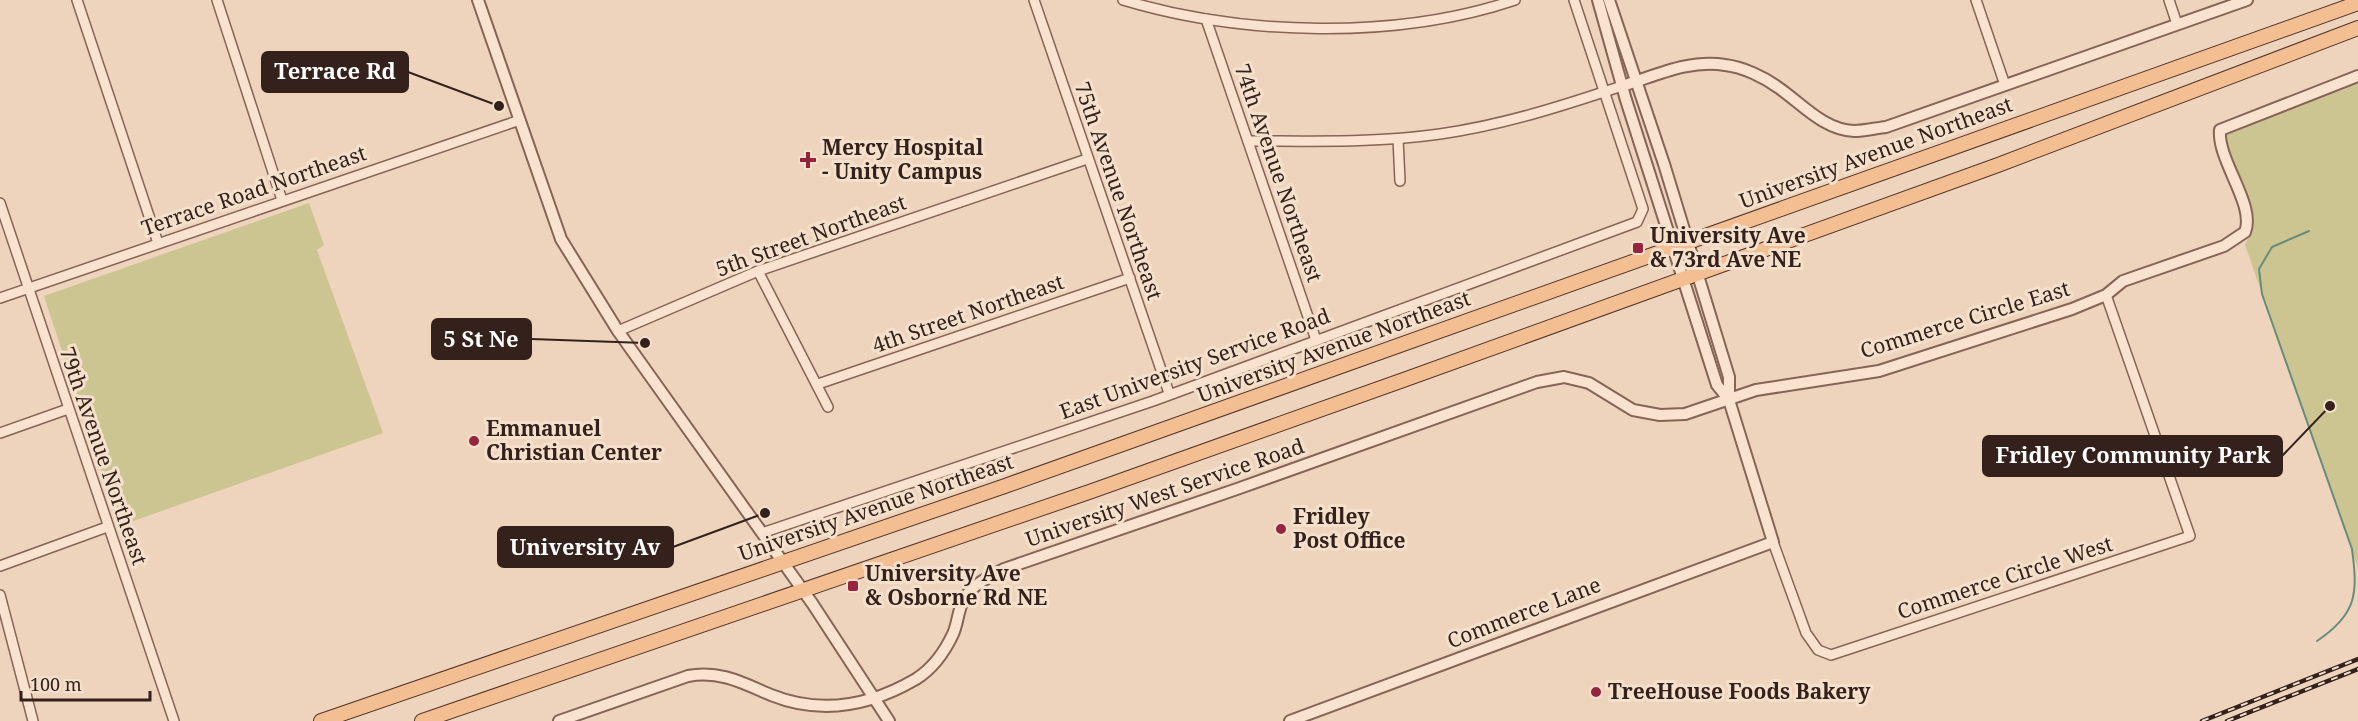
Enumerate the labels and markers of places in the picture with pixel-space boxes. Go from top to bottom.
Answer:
callout: Terrace Rd [262,52,408,92]
place label: Mercy Hospital - Unity Campus [822,133,984,185]
marker: Mercy Hospital - Unity Campus [799,151,817,169]
place label: University Ave & 73rd Ave NE [1650,221,1806,273]
marker: University Ave & 73rd Ave NE [1631,241,1645,255]
callout: 5 St Ne [432,319,531,359]
place label: Emmanuel Christian Center [486,414,662,466]
marker: Emmanuel Christian Center [467,434,481,448]
callout: Fridley Community Park [1983,436,2282,476]
place label: Fridley Post Office [1293,502,1406,554]
marker: Fridley Post Office [1274,522,1288,536]
callout: University Av [498,527,673,567]
place label: University Ave & Osborne Rd NE [865,559,1047,611]
marker: University Ave & Osborne Rd NE [846,579,860,593]
place label: TreeHouse Foods Bakery [1608,677,1871,705]
marker: TreeHouse Foods Bakery [1589,685,1603,699]

